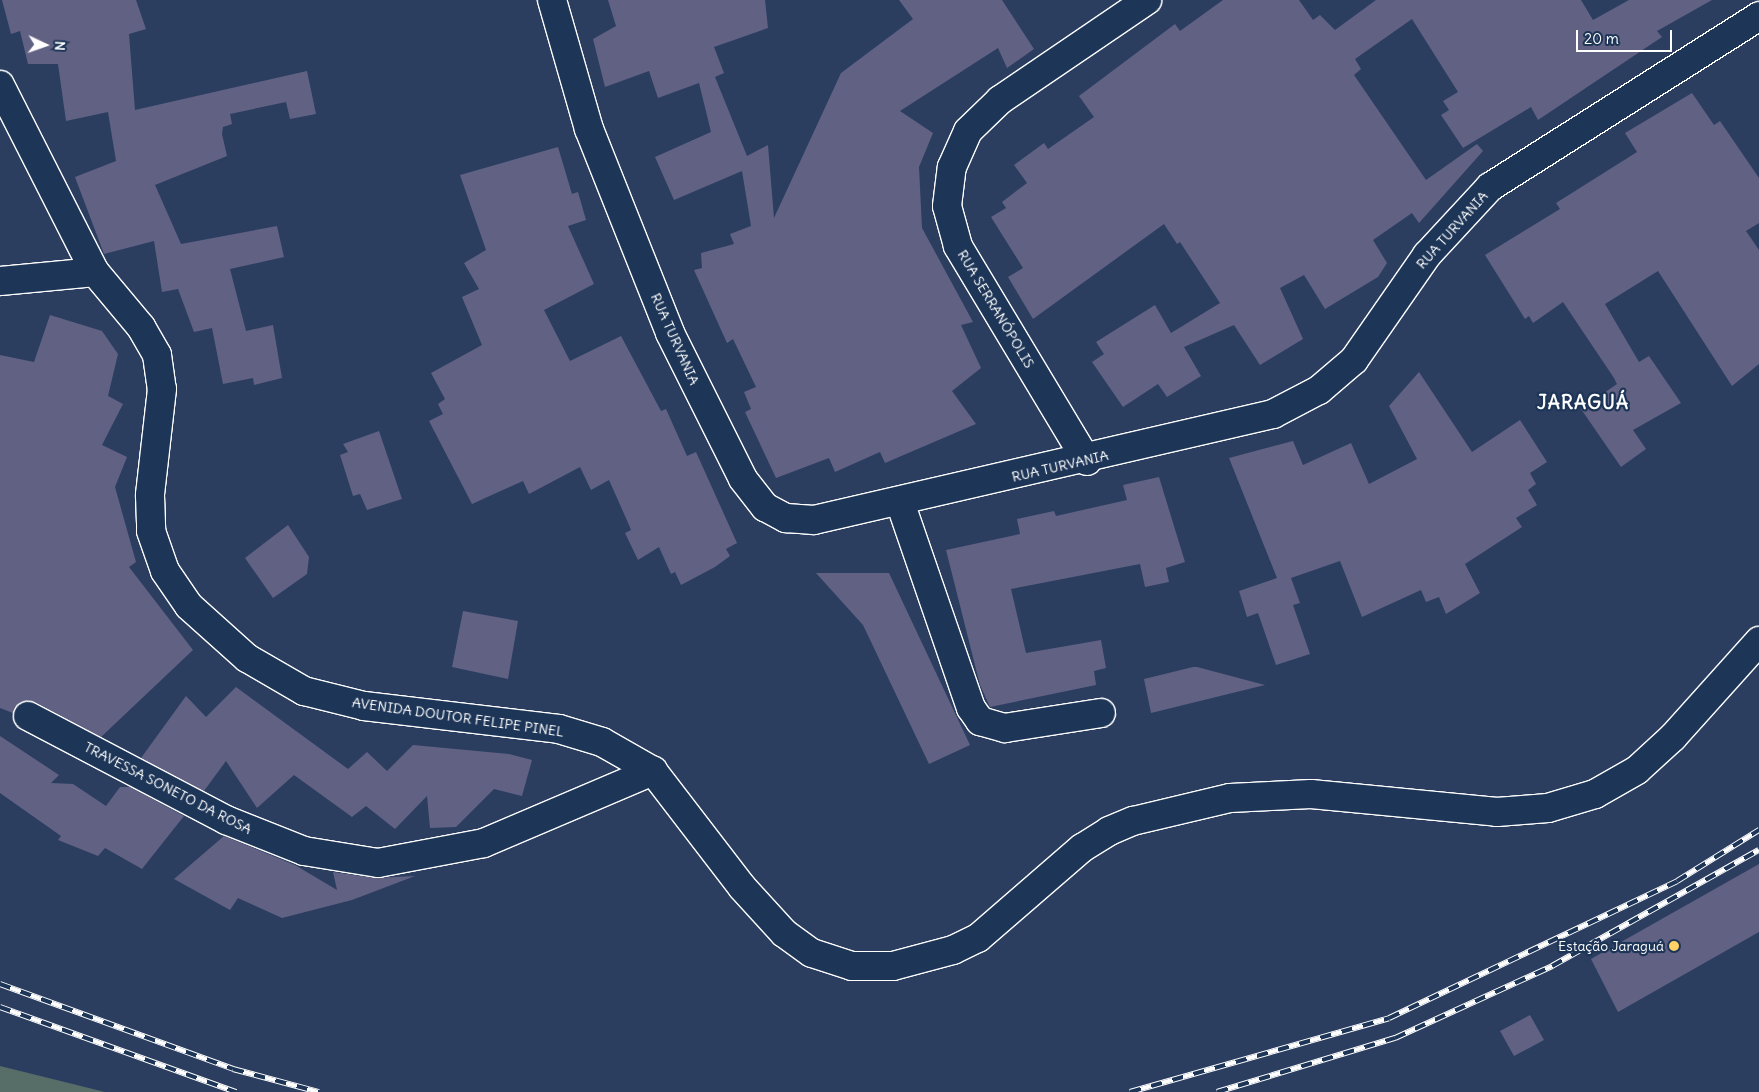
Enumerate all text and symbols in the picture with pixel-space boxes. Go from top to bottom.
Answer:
north arrow [20,20,70,70]
scale bar [1579,20,1675,52]
text: 20 m [1584,29,1619,48]
text: N [51,40,69,51]
street label: RUA TURVANIA [1413,188,1491,272]
street label: RUA SERRANÓPOLIS [954,247,1038,371]
street label: RUA TURVANIA [647,291,703,387]
district label: JARAGUÁ [1536,392,1630,414]
street label: RUA TURVANIA [1010,447,1110,485]
street label: AVENIDA DOUTOR FELIPE PINEL [351,694,565,740]
street label: TRAVESSA SONETO DA ROSA [81,738,255,838]
place label: Estação Jaraguá [1558,938,1664,954]
marker: Estação Jaraguá [1668,940,1680,952]

